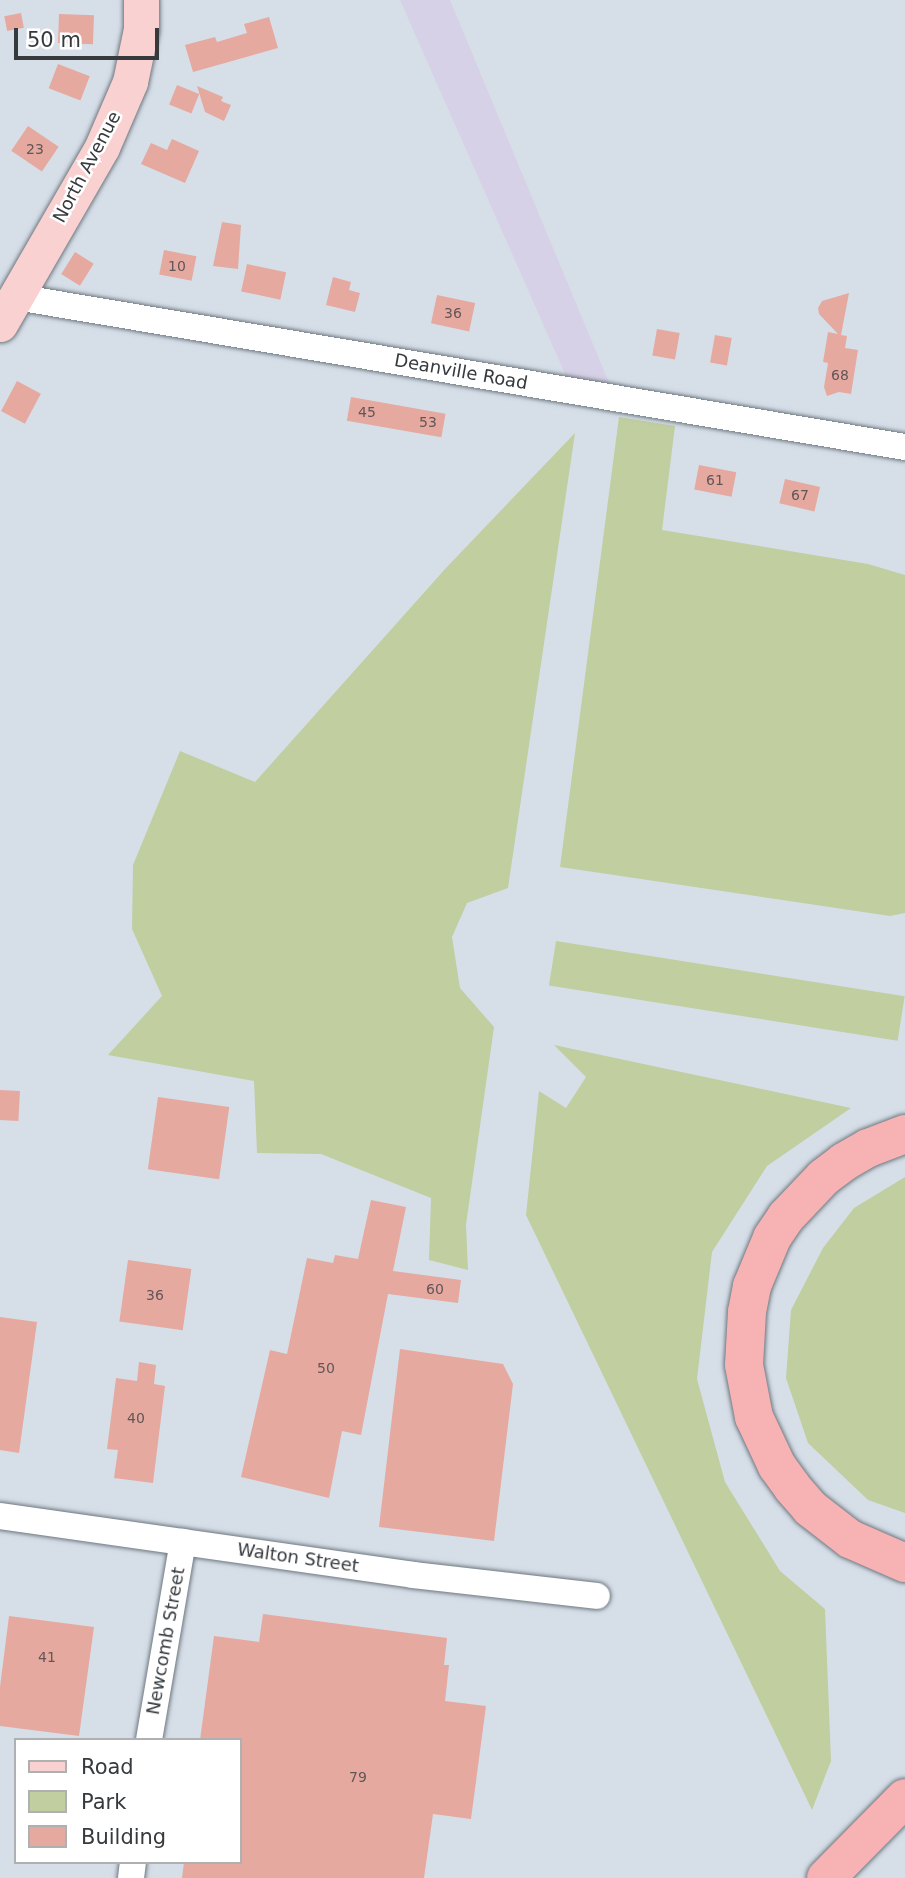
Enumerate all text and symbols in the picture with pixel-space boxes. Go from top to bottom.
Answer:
scale bar [18,14,163,58]
text: 50 m [27,28,81,52]
street label: North Avenue [49,108,125,226]
house number: 23 [26,141,44,157]
house number: 10 [168,258,186,274]
house number: 36 [444,305,462,321]
street label: Deanville Road [393,350,529,394]
house number: 68 [831,367,849,383]
house number: 45 [358,404,376,420]
house number: 53 [419,414,437,430]
house number: 61 [706,472,724,488]
house number: 67 [791,487,809,503]
house number: 60 [426,1281,444,1297]
house number: 36 [146,1287,164,1303]
house number: 50 [317,1360,335,1376]
house number: 40 [127,1410,145,1426]
street label: Walton Street [236,1539,360,1577]
street label: Newcomb Street [142,1565,190,1717]
house number: 41 [38,1649,56,1665]
legend [14,1738,242,1864]
text: Road [81,1755,134,1779]
house number: 79 [349,1769,367,1785]
text: Park [81,1790,126,1814]
text: Building [81,1825,166,1849]

